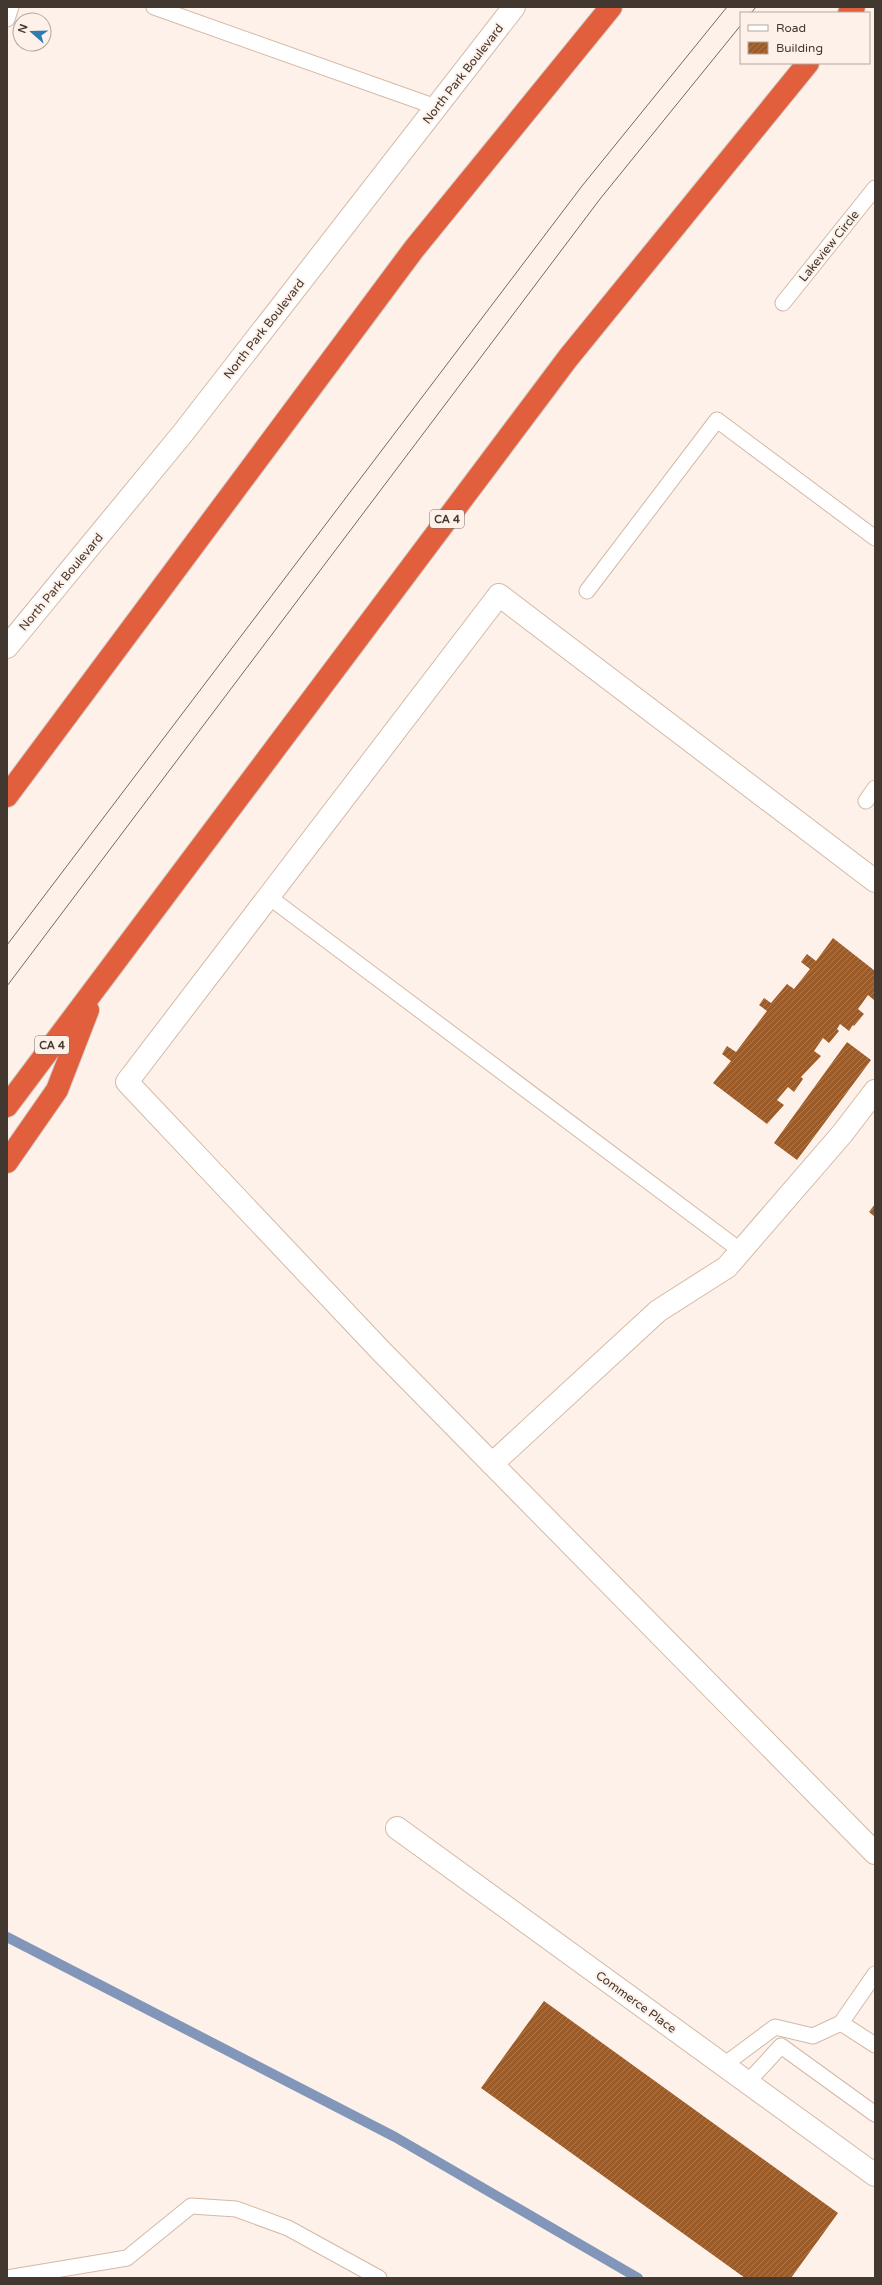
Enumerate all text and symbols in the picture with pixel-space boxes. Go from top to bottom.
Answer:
north arrow [12,12,52,52]
legend [740,12,870,64]
street label: North Park Boulevard [420,21,506,127]
text: Road [776,21,806,35]
text: N [15,22,31,35]
text: Building [776,41,823,55]
street label: Lakeview Circle [796,207,862,284]
street label: North Park Boulevard [221,276,307,382]
road number: CA 4 [430,510,464,528]
street label: North Park Boulevard [16,530,106,634]
road number: CA 4 [35,1036,69,1054]
street label: Commerce Place [593,1968,679,2036]

